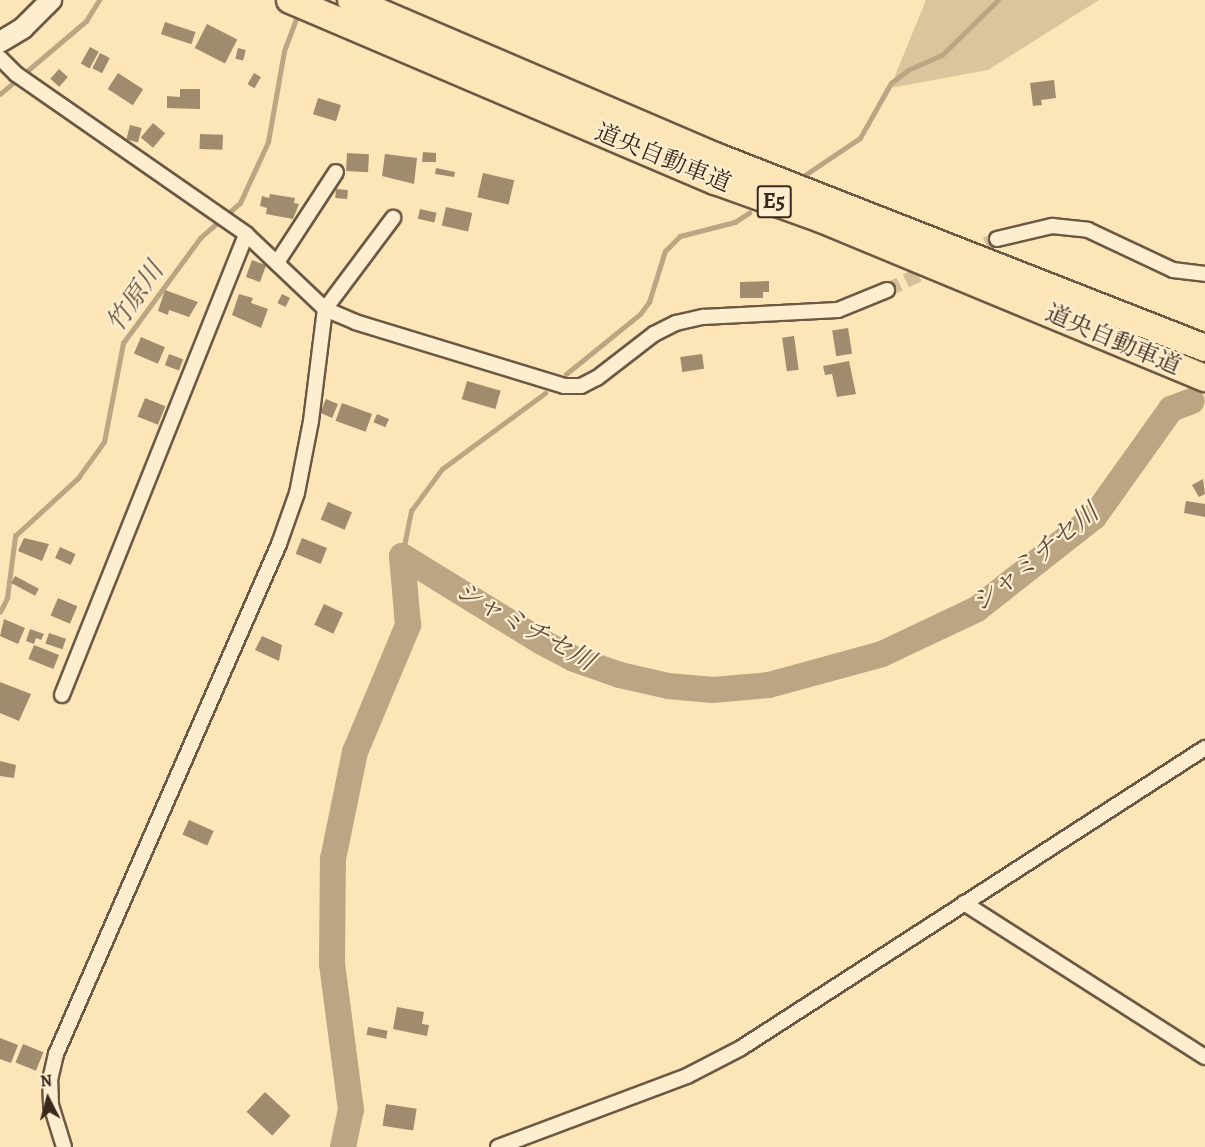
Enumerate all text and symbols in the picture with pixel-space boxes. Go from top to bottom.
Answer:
street label: 道央自動車道 [591,118,735,198]
road number: E5 [756,183,792,221]
water label: 竹原川 [100,256,170,338]
street label: 道央自動車道 [1041,299,1185,381]
water label: シャミチセ川 [965,497,1105,619]
water label: シャミチセ川 [449,575,601,677]
north arrow [18,1069,78,1129]
text: N [39,1070,53,1093]

